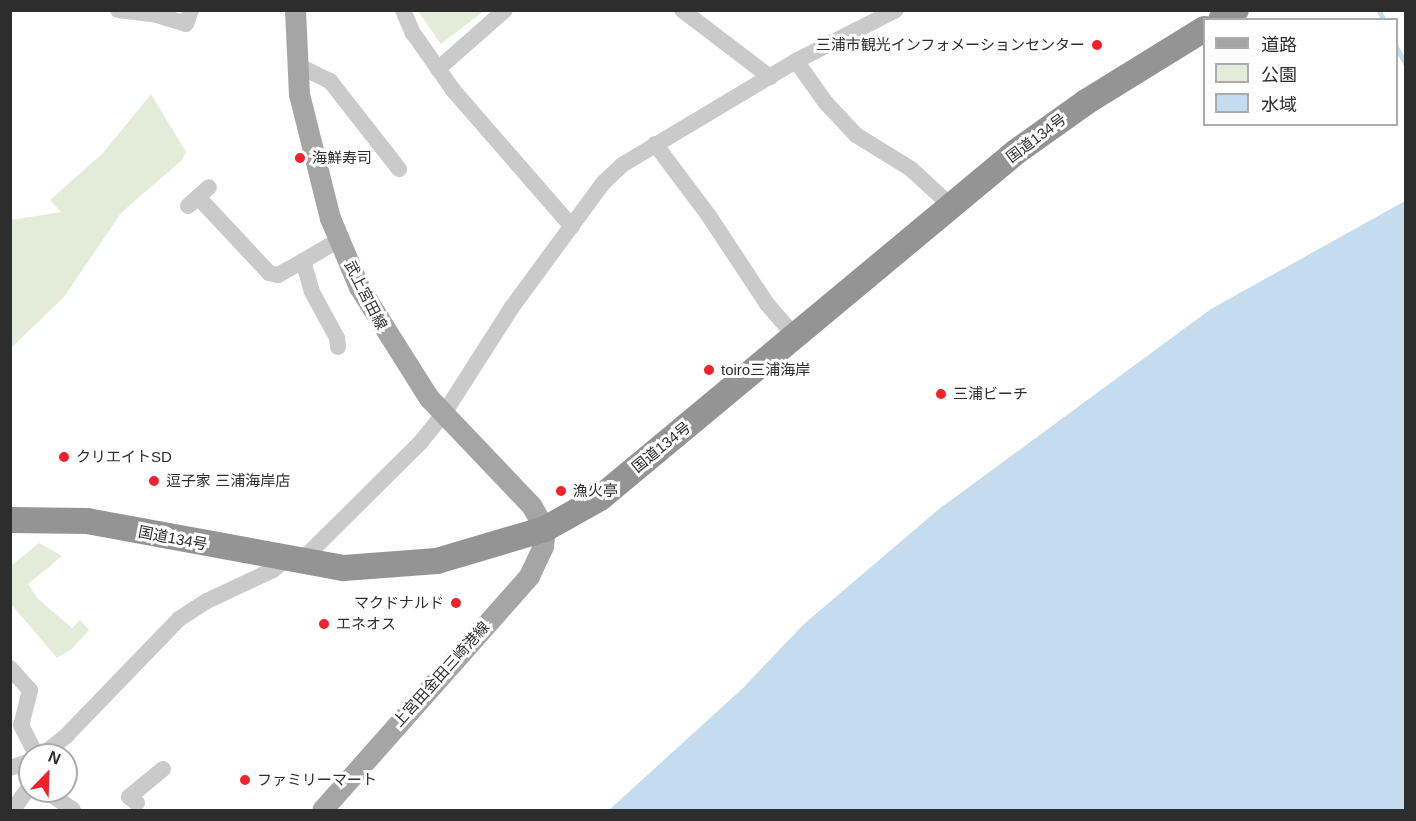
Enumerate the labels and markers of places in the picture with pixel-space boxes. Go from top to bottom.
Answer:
place label: 三浦市観光インフォメーションセンター [815,36,1085,54]
marker: 三浦市観光インフォメーションセンター [1090,38,1104,52]
place label: 海鮮寿司 [312,149,372,167]
marker: 海鮮寿司 [293,151,307,165]
place label: toiro三浦海岸 [721,361,810,379]
marker: toiro三浦海岸 [702,363,716,377]
place label: 三浦ビーチ [953,385,1028,403]
marker: 三浦ビーチ [934,387,948,401]
place label: クリエイトSD [76,448,172,466]
marker: クリエイトSD [57,450,71,464]
place label: 逗子家 三浦海岸店 [166,472,290,490]
marker: 逗子家 三浦海岸店 [147,474,161,488]
place label: 漁火亭 [573,482,618,500]
marker: 漁火亭 [554,484,568,498]
place label: マクドナルド [354,594,444,612]
marker: マクドナルド [449,596,463,610]
place label: エネオス [336,615,396,633]
marker: エネオス [317,617,331,631]
place label: ファミリーマート [257,771,377,789]
marker: ファミリーマート [238,773,252,787]

